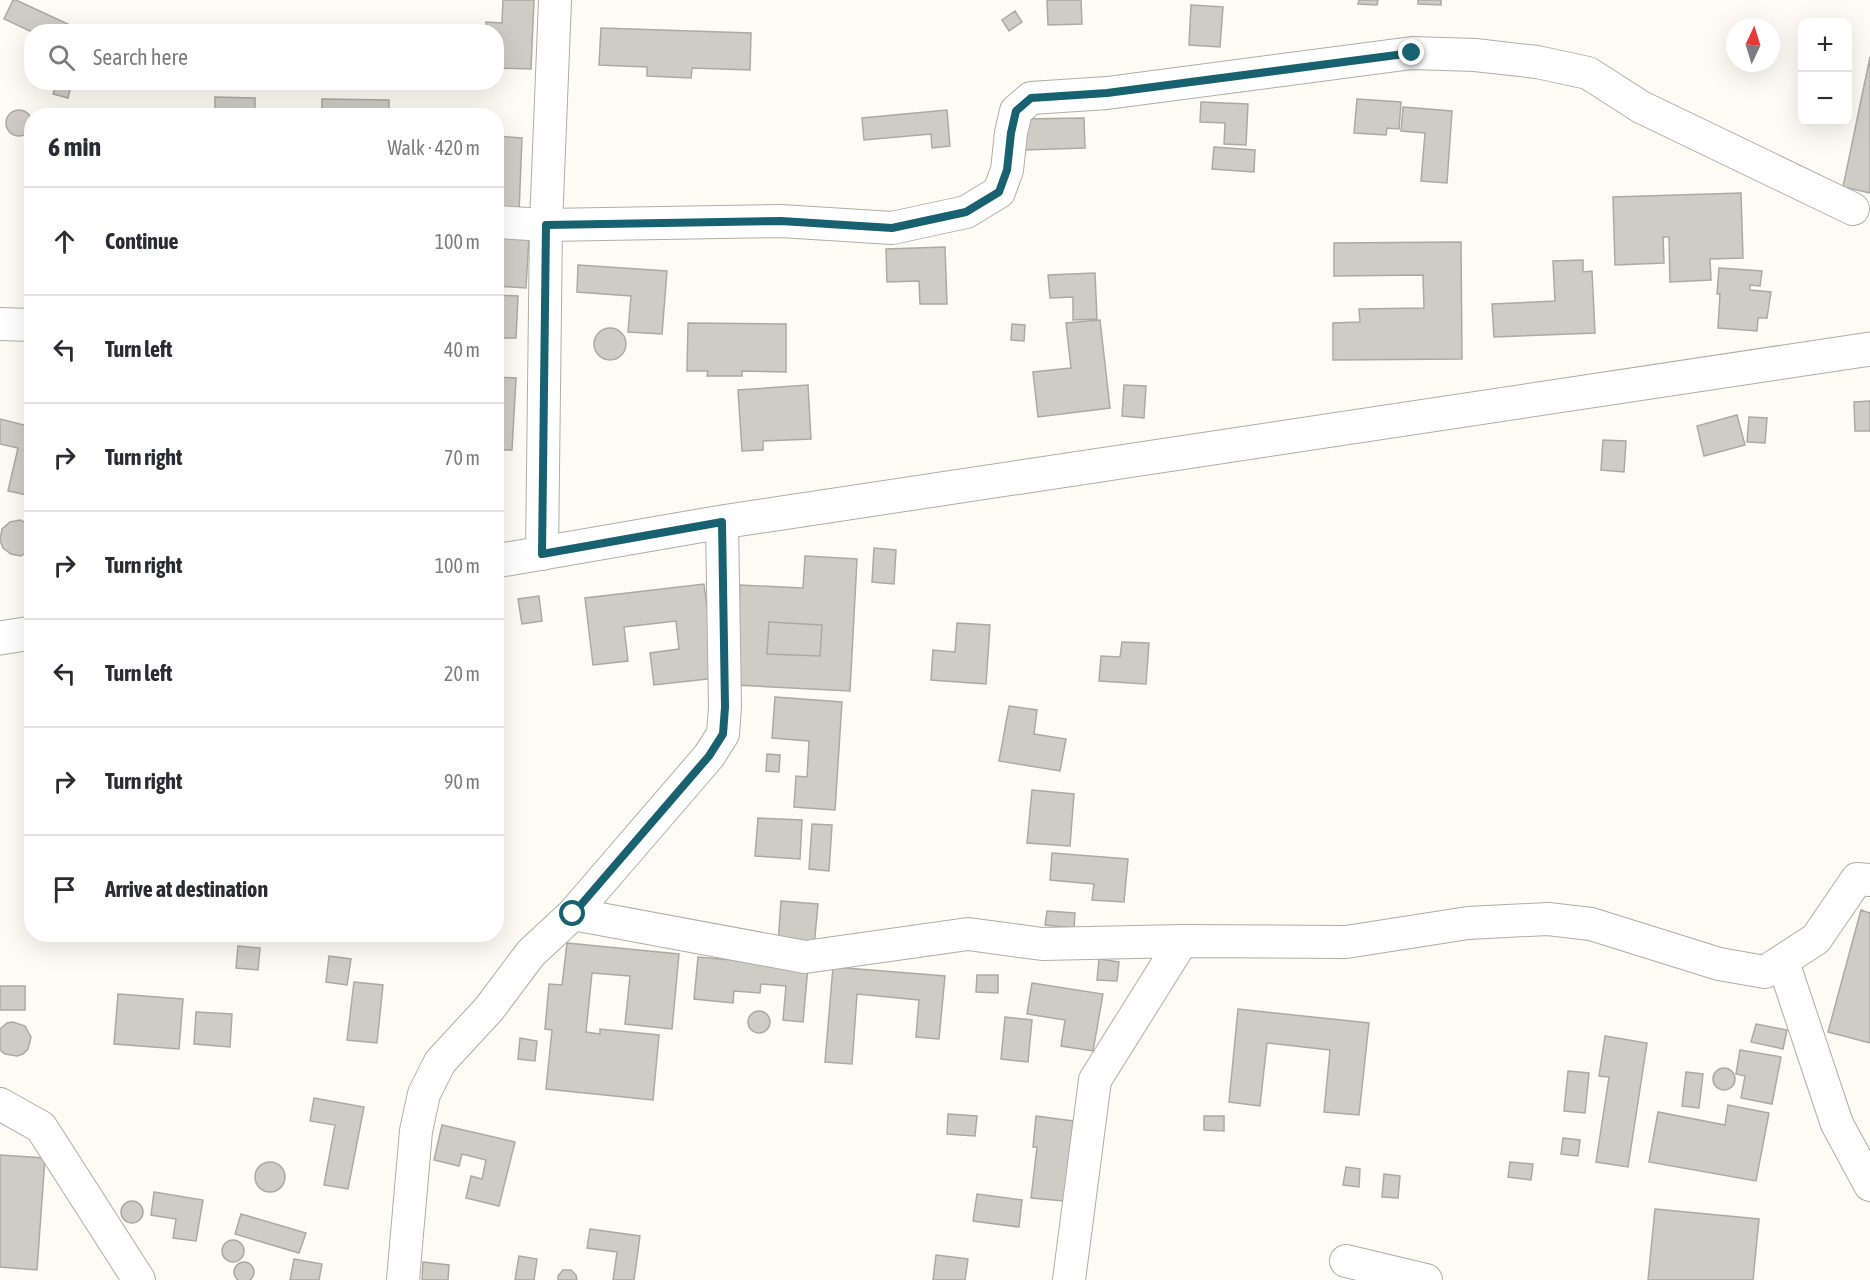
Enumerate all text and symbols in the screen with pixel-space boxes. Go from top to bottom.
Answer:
north arrow [1726,18,1780,72]
map controls [1798,18,1852,126]
button: + [1798,18,1852,72]
search box [24,24,504,90]
route end [1398,39,1424,65]
icon: search [45,41,78,74]
text: Search here [93,44,188,70]
button: − [1798,72,1852,126]
text: 6 min [48,132,101,162]
text: Walk · 420 m [388,136,480,159]
icon: ahead [48,225,81,258]
text: Continue [105,228,179,254]
text: 100 m [435,230,480,253]
icon: left [48,333,81,366]
text: Turn left [105,336,172,362]
text: 40 m [444,338,480,361]
icon: right [48,441,81,474]
text: Turn right [105,444,182,470]
text: 70 m [444,446,480,469]
icon: right [48,549,81,582]
text: Turn right [105,552,182,578]
text: 100 m [435,554,480,577]
icon: left [48,657,81,690]
text: Turn left [105,660,172,686]
text: 20 m [444,662,480,685]
icon: right [48,765,81,798]
text: Turn right [105,768,182,794]
text: 90 m [444,770,480,793]
icon: arrive [48,873,81,906]
text: Arrive at destination [105,876,268,902]
route start [559,900,585,926]

